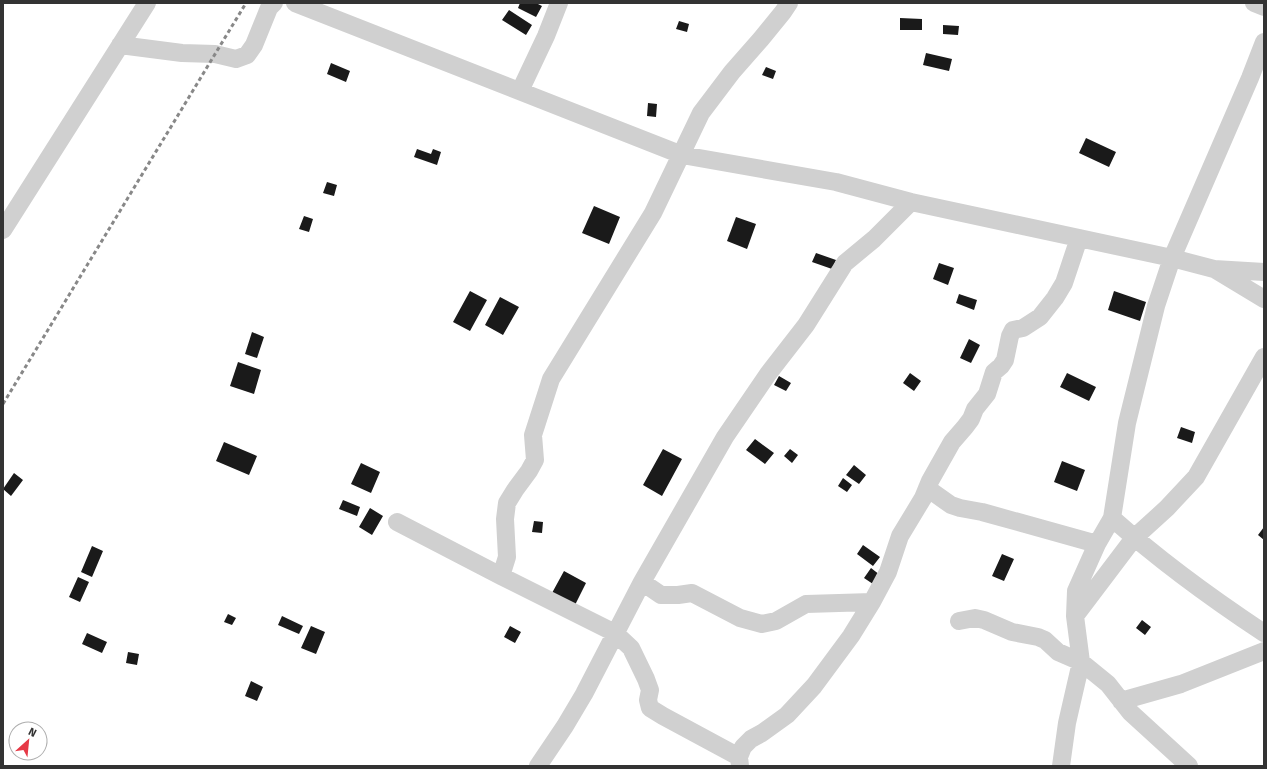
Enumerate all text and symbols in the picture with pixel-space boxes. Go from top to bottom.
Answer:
north arrow [8,721,48,761]
text: N [26,725,39,740]

